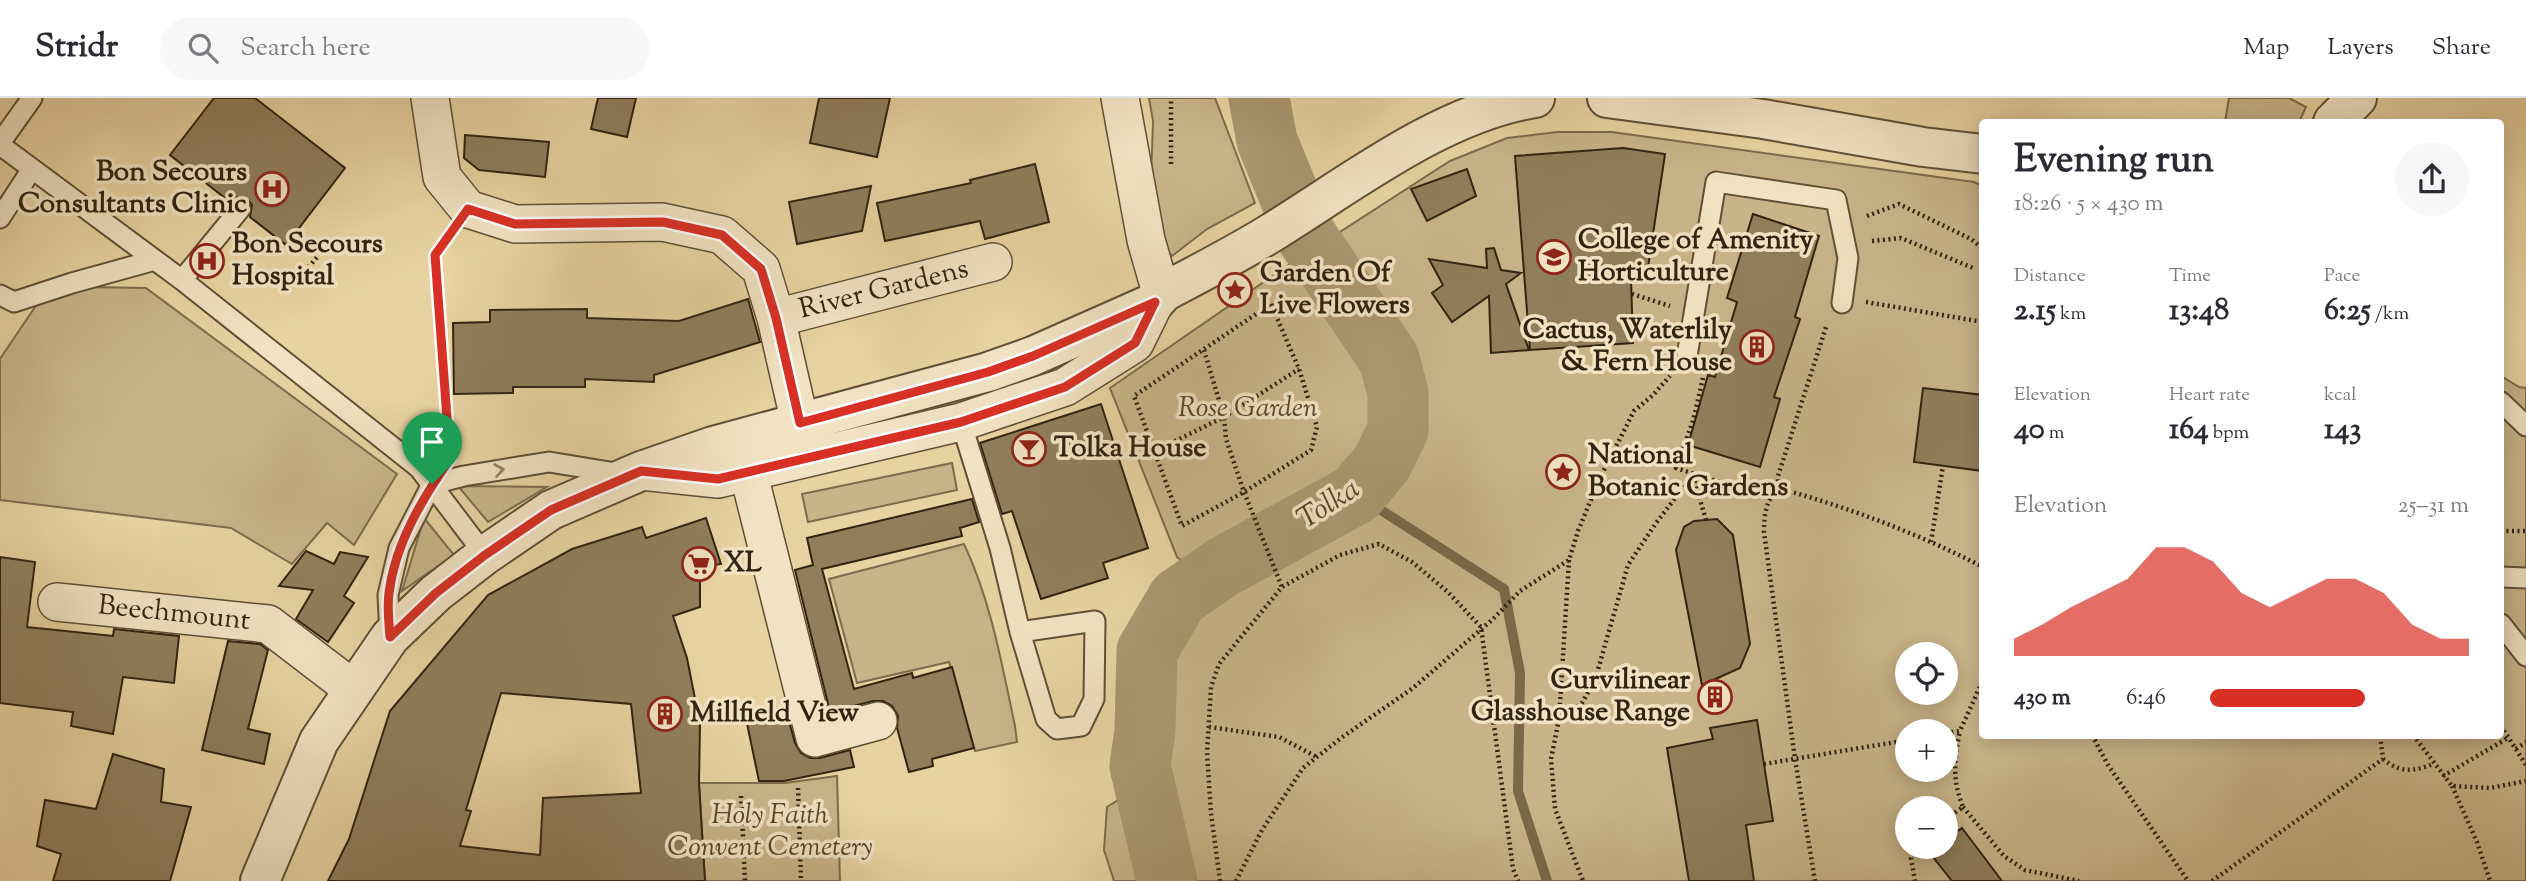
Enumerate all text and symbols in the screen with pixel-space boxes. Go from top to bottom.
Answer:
search box [160,17,650,80]
text: Stridr [35,24,118,72]
icon: search [184,29,222,67]
text: Search here [240,30,371,67]
text: Map [2243,31,2289,65]
text: Layers [2327,31,2394,65]
text: Share [2432,31,2491,65]
text: Evening run [2014,135,2214,189]
button: share [2395,142,2469,216]
place label: Bon Secours Consultants Clinic [18,153,247,225]
hospital icon: Bon Secours Consultants Clinic [253,170,291,208]
text: 18:26 · 5 × 430 m [2014,188,2164,221]
place label: College of Amenity Horticulture [1578,221,1813,293]
place label: Bon Secours Hospital [232,225,383,297]
school or university icon: College of Amenity Horticulture [1535,238,1573,276]
hospital icon: Bon Secours Hospital [188,242,226,280]
street label: River Gardens [795,250,973,330]
place label: Garden Of Live Flowers [1260,254,1410,326]
text: Distance [2014,263,2086,290]
text: Time [2169,263,2211,290]
text: Pace [2324,263,2360,290]
place icon: Garden Of Live Flowers [1216,271,1254,309]
text: 2.15 [2014,290,2056,333]
text: 13:48 [2169,290,2229,333]
text: 6:25 [2324,290,2371,333]
text: km [2056,301,2086,328]
text: /km [2371,301,2409,328]
place label: Cactus, Waterlily & Fern House [1523,311,1732,383]
building icon: Cactus, Waterlily & Fern House [1738,328,1776,366]
text: Elevation [2014,382,2091,409]
text: Heart rate [2169,382,2250,409]
text: kcal [2324,382,2357,409]
park label: Rose Garden [1178,389,1318,429]
text: 40 [2014,409,2045,452]
text: 164 [2169,409,2209,452]
text: 143 [2324,409,2361,452]
pin [402,412,462,484]
text: m [2045,420,2065,447]
text: bpm [2209,420,2249,447]
icon: arrive [413,423,451,461]
place label: Tolka House [1054,429,1206,469]
bar icon: Tolka House [1010,430,1048,468]
place label: National Botanic Gardens [1588,436,1788,508]
place icon: National Botanic Gardens [1544,453,1582,491]
one-way arrow [493,463,505,478]
water label: Tolka [1289,469,1369,541]
text: Elevation [2014,490,2107,523]
text: 25–31 m [2398,490,2469,523]
place label: XL [724,544,762,584]
supermarket icon: XL [680,545,718,583]
street label: Beechmount [96,586,253,642]
map controls [1895,642,1958,859]
button: locate [1895,642,1958,705]
place label: Curvilinear Glasshouse Range [1471,661,1690,733]
building icon: Curvilinear Glasshouse Range [1696,678,1734,716]
text: 430 m [2014,682,2071,715]
text: 6:46 [2126,682,2166,715]
place label: Millfield View [690,694,859,734]
building icon: Millfield View [646,695,684,733]
button: + [1895,719,1958,782]
park label: Holy Faith Convent Cemetery [667,796,873,868]
button: − [1895,796,1958,859]

